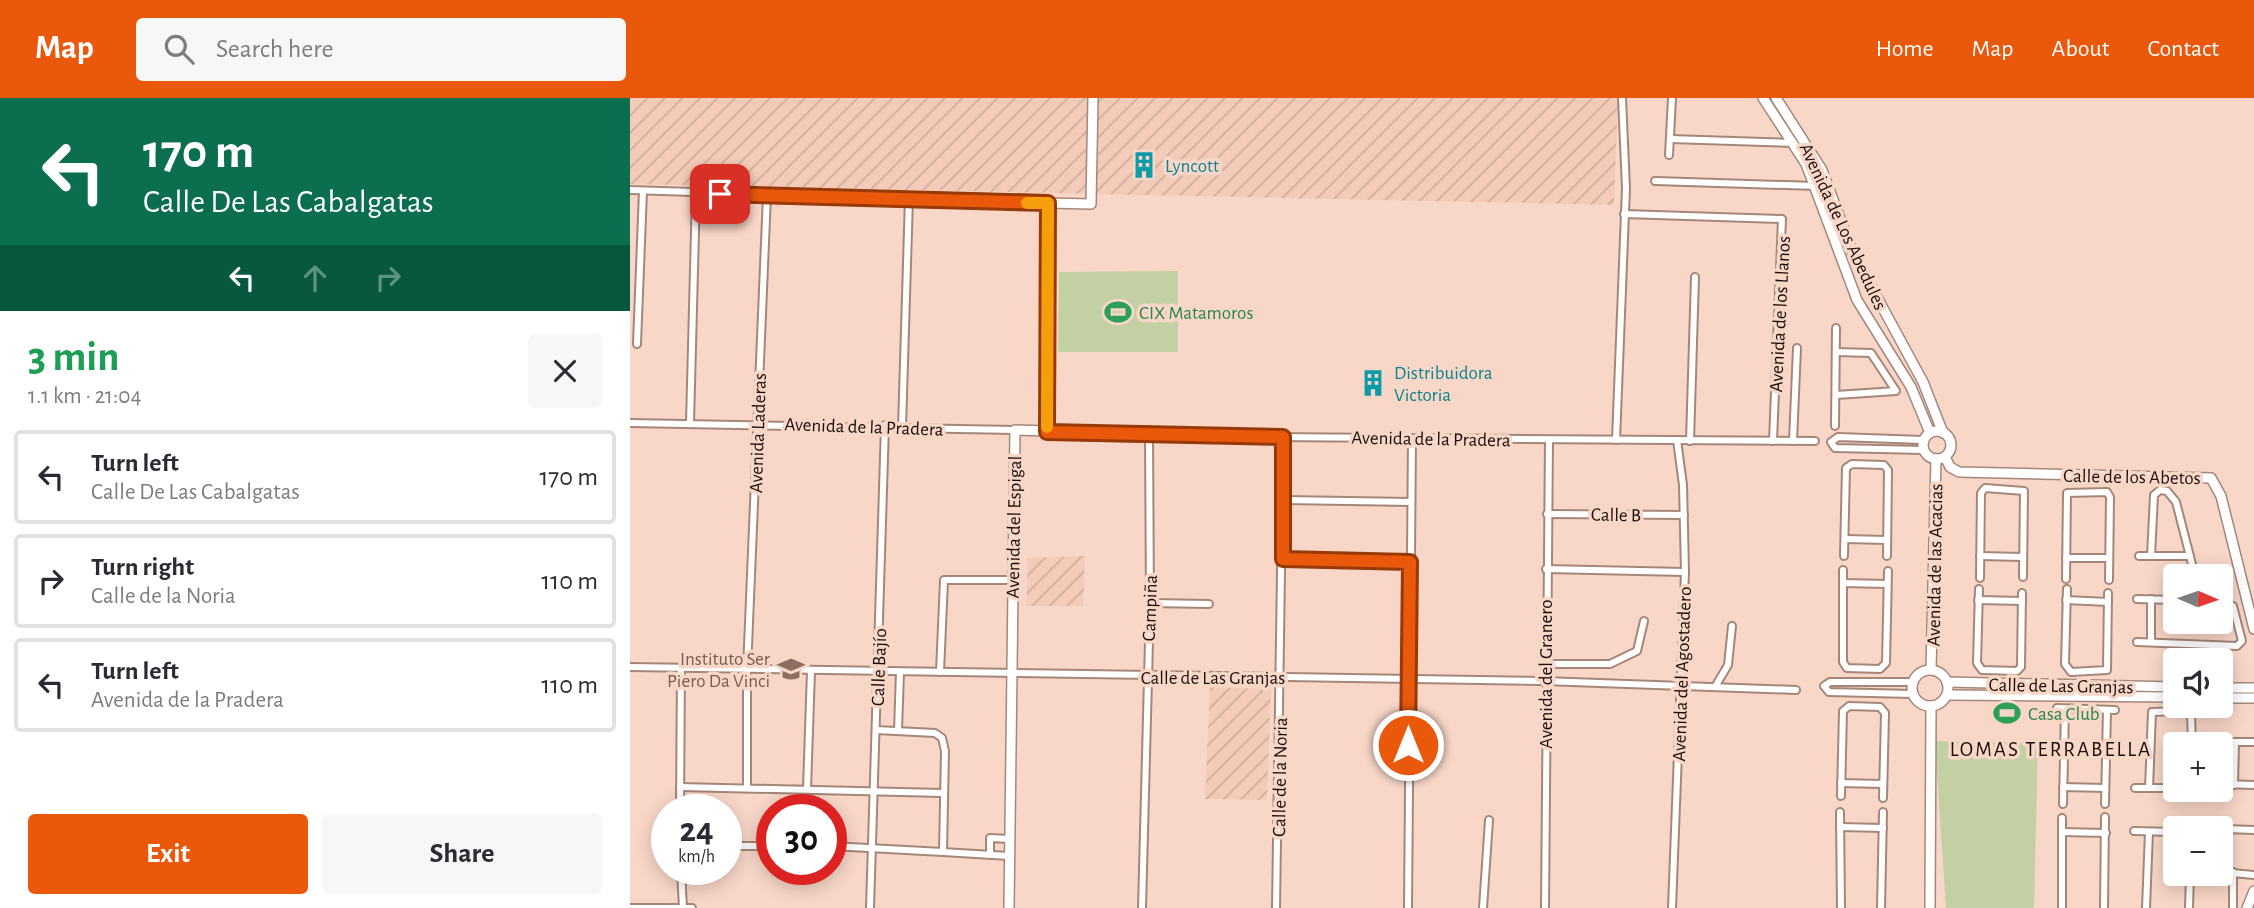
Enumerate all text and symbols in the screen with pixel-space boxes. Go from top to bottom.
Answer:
search box [136,18,626,81]
icon: search [160,30,198,68]
text: Map [35,32,94,65]
text: Search here [216,36,334,62]
text: Home [1876,37,1934,61]
text: Map [1972,37,2014,61]
text: About [2052,37,2109,61]
text: Contact [2147,37,2219,61]
icon: left [28,126,119,217]
text: 170 m [143,128,254,177]
street label: Avenida de Los Abedules [1796,140,1890,313]
building icon: Lyncott [1129,150,1159,180]
place label: Lyncott [1165,157,1219,176]
pin [690,164,750,224]
icon: arrive [701,175,739,213]
text: Calle De Las Cabalgatas [143,186,434,218]
street label: Avenida de los Llanos [1767,235,1794,393]
icon: left [223,259,261,297]
icon: ahead [296,259,334,297]
icon: right [369,259,407,297]
sports icon: CIX Matamoros [1103,297,1133,327]
place label: CIX Matamoros [1139,304,1253,323]
button: close [528,334,602,408]
text: 3 min [28,336,120,378]
place label: Distribuidora Victoria [1394,364,1493,405]
building icon: Distribuidora Victoria [1358,368,1388,398]
street label: Avenida Laderas [747,373,770,494]
text: 1.1 km · 21:04 [28,385,141,408]
street label: Avenida de la Pradera [784,415,944,440]
street label: Avenida de la Pradera [1351,429,1511,450]
text: Turn left [91,450,179,476]
street label: Avenida del Espigal [1004,456,1025,599]
icon: left [32,458,70,496]
text: 170 m [539,464,598,490]
street label: Calle de los Abetos [2063,467,2201,488]
text: Calle De Las Cabalgatas [91,481,300,504]
street label: Avenida de las Acacias [1925,483,1946,647]
street label: Calle B [1591,506,1641,525]
text: Turn right [91,554,194,580]
icon: right [32,562,70,600]
north arrow [2163,564,2233,634]
map controls [2163,564,2233,886]
text: 110 m [541,568,598,594]
street label: Campiña [1140,574,1161,642]
text: Calle de la Noria [91,585,236,608]
street label: Avenida del Agostadero [1670,586,1695,762]
street label: Avenida del Granero [1537,599,1556,749]
street label: Calle Bajío [869,628,890,706]
button: sound [2163,648,2233,718]
place label: Instituto Ser Piero Da Vinci [667,650,770,691]
school or university icon: Instituto Ser Piero Da Vinci [776,654,806,684]
text: Turn left [91,658,179,684]
icon: left [32,666,70,704]
street label: Calle de Las Granjas [1141,669,1285,688]
text: 110 m [541,672,598,698]
street label: Calle de Las Granjas [1988,676,2133,697]
text: Avenida de la Pradera [91,689,284,712]
sports icon: Casa Club [1992,698,2022,728]
place label: Casa Club [2028,705,2100,724]
position arrow [1371,708,1445,782]
street label: Calle de la Noria [1270,717,1291,837]
button: + [2163,732,2233,802]
district label: LOMAS TERRABELLA [1950,739,2152,760]
speed limit sign: 30 [756,794,847,885]
text: 24 [679,813,714,848]
button: Exit [28,814,308,894]
button: Share [322,814,602,894]
button: − [2163,816,2233,886]
text: km/h [678,848,715,866]

